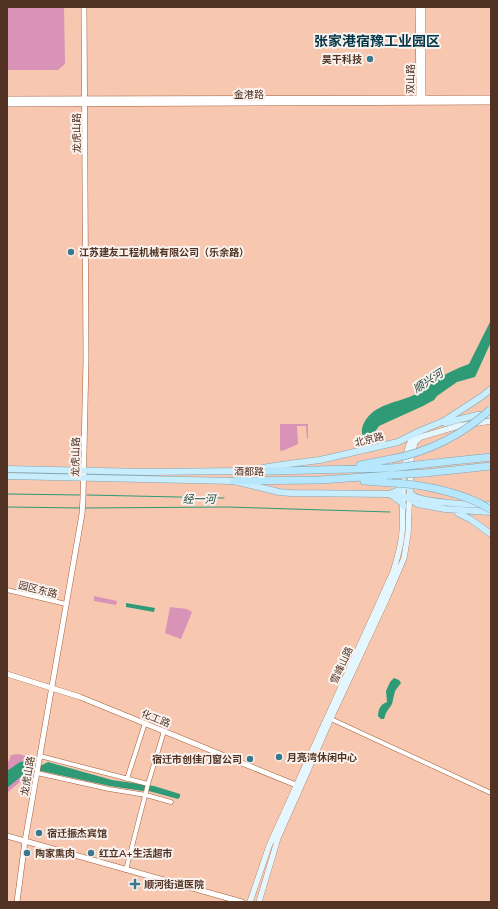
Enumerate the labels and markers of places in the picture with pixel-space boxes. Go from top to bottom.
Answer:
place label: 昊干科技 [322,53,362,67]
marker: 昊干科技 [365,54,375,64]
place label: 江苏建友工程机械有限公司（乐余路） [79,246,249,260]
marker: 江苏建友工程机械有限公司（乐余路） [66,247,76,257]
place label: 月亮湾休闲中心 [287,751,357,765]
marker: 月亮湾休闲中心 [274,752,284,762]
place label: 宿迁市创佳门窗公司 [152,753,242,767]
marker: 宿迁市创佳门窗公司 [245,754,255,764]
place label: 宿迁振杰宾馆 [47,827,107,841]
marker: 宿迁振杰宾馆 [34,828,44,838]
place label: 陶家熏肉 [35,847,75,861]
place label: 红立A+生活超市 [99,847,172,861]
marker: 陶家熏肉 [22,848,32,858]
marker: 红立A+生活超市 [86,848,96,858]
marker: 顺河街道医院 [129,878,141,890]
place label: 顺河街道医院 [144,878,204,892]

